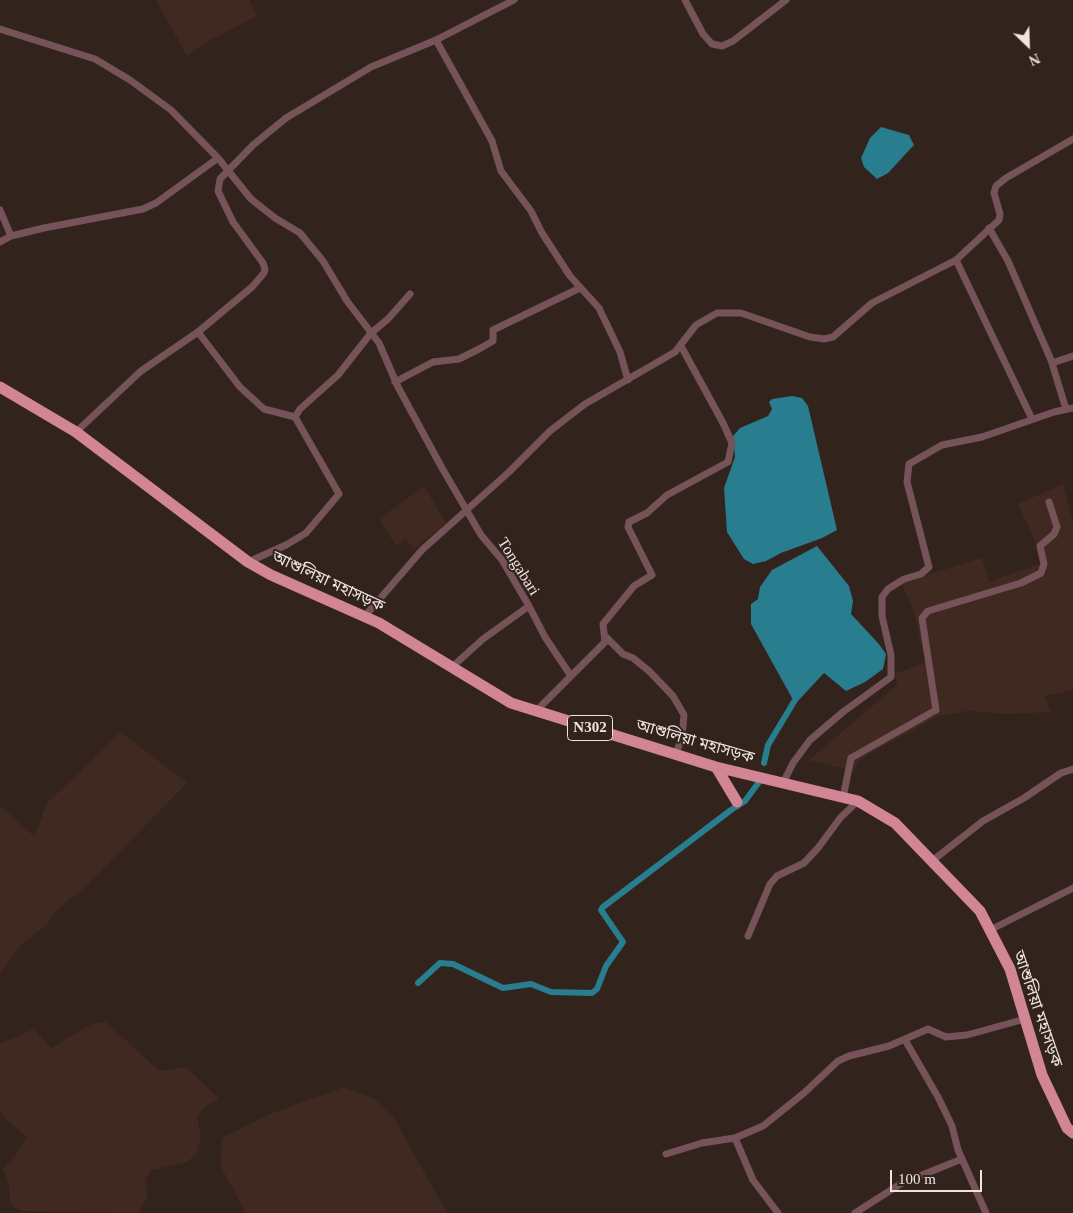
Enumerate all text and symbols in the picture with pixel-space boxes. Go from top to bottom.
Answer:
north arrow [1003,20,1053,70]
text: N [1027,50,1042,68]
street label: Tongabari [493,535,543,599]
street label: আশুলিয়া মহাসড়ক [269,548,387,616]
road number: N302 [568,716,612,740]
street label: আশুলিয়া মহাসড়ক [634,716,756,768]
street label: আশুলিয়া মহাসড়ক [1008,948,1066,1070]
scale bar [893,1160,986,1192]
text: 100 m [898,1171,936,1187]

